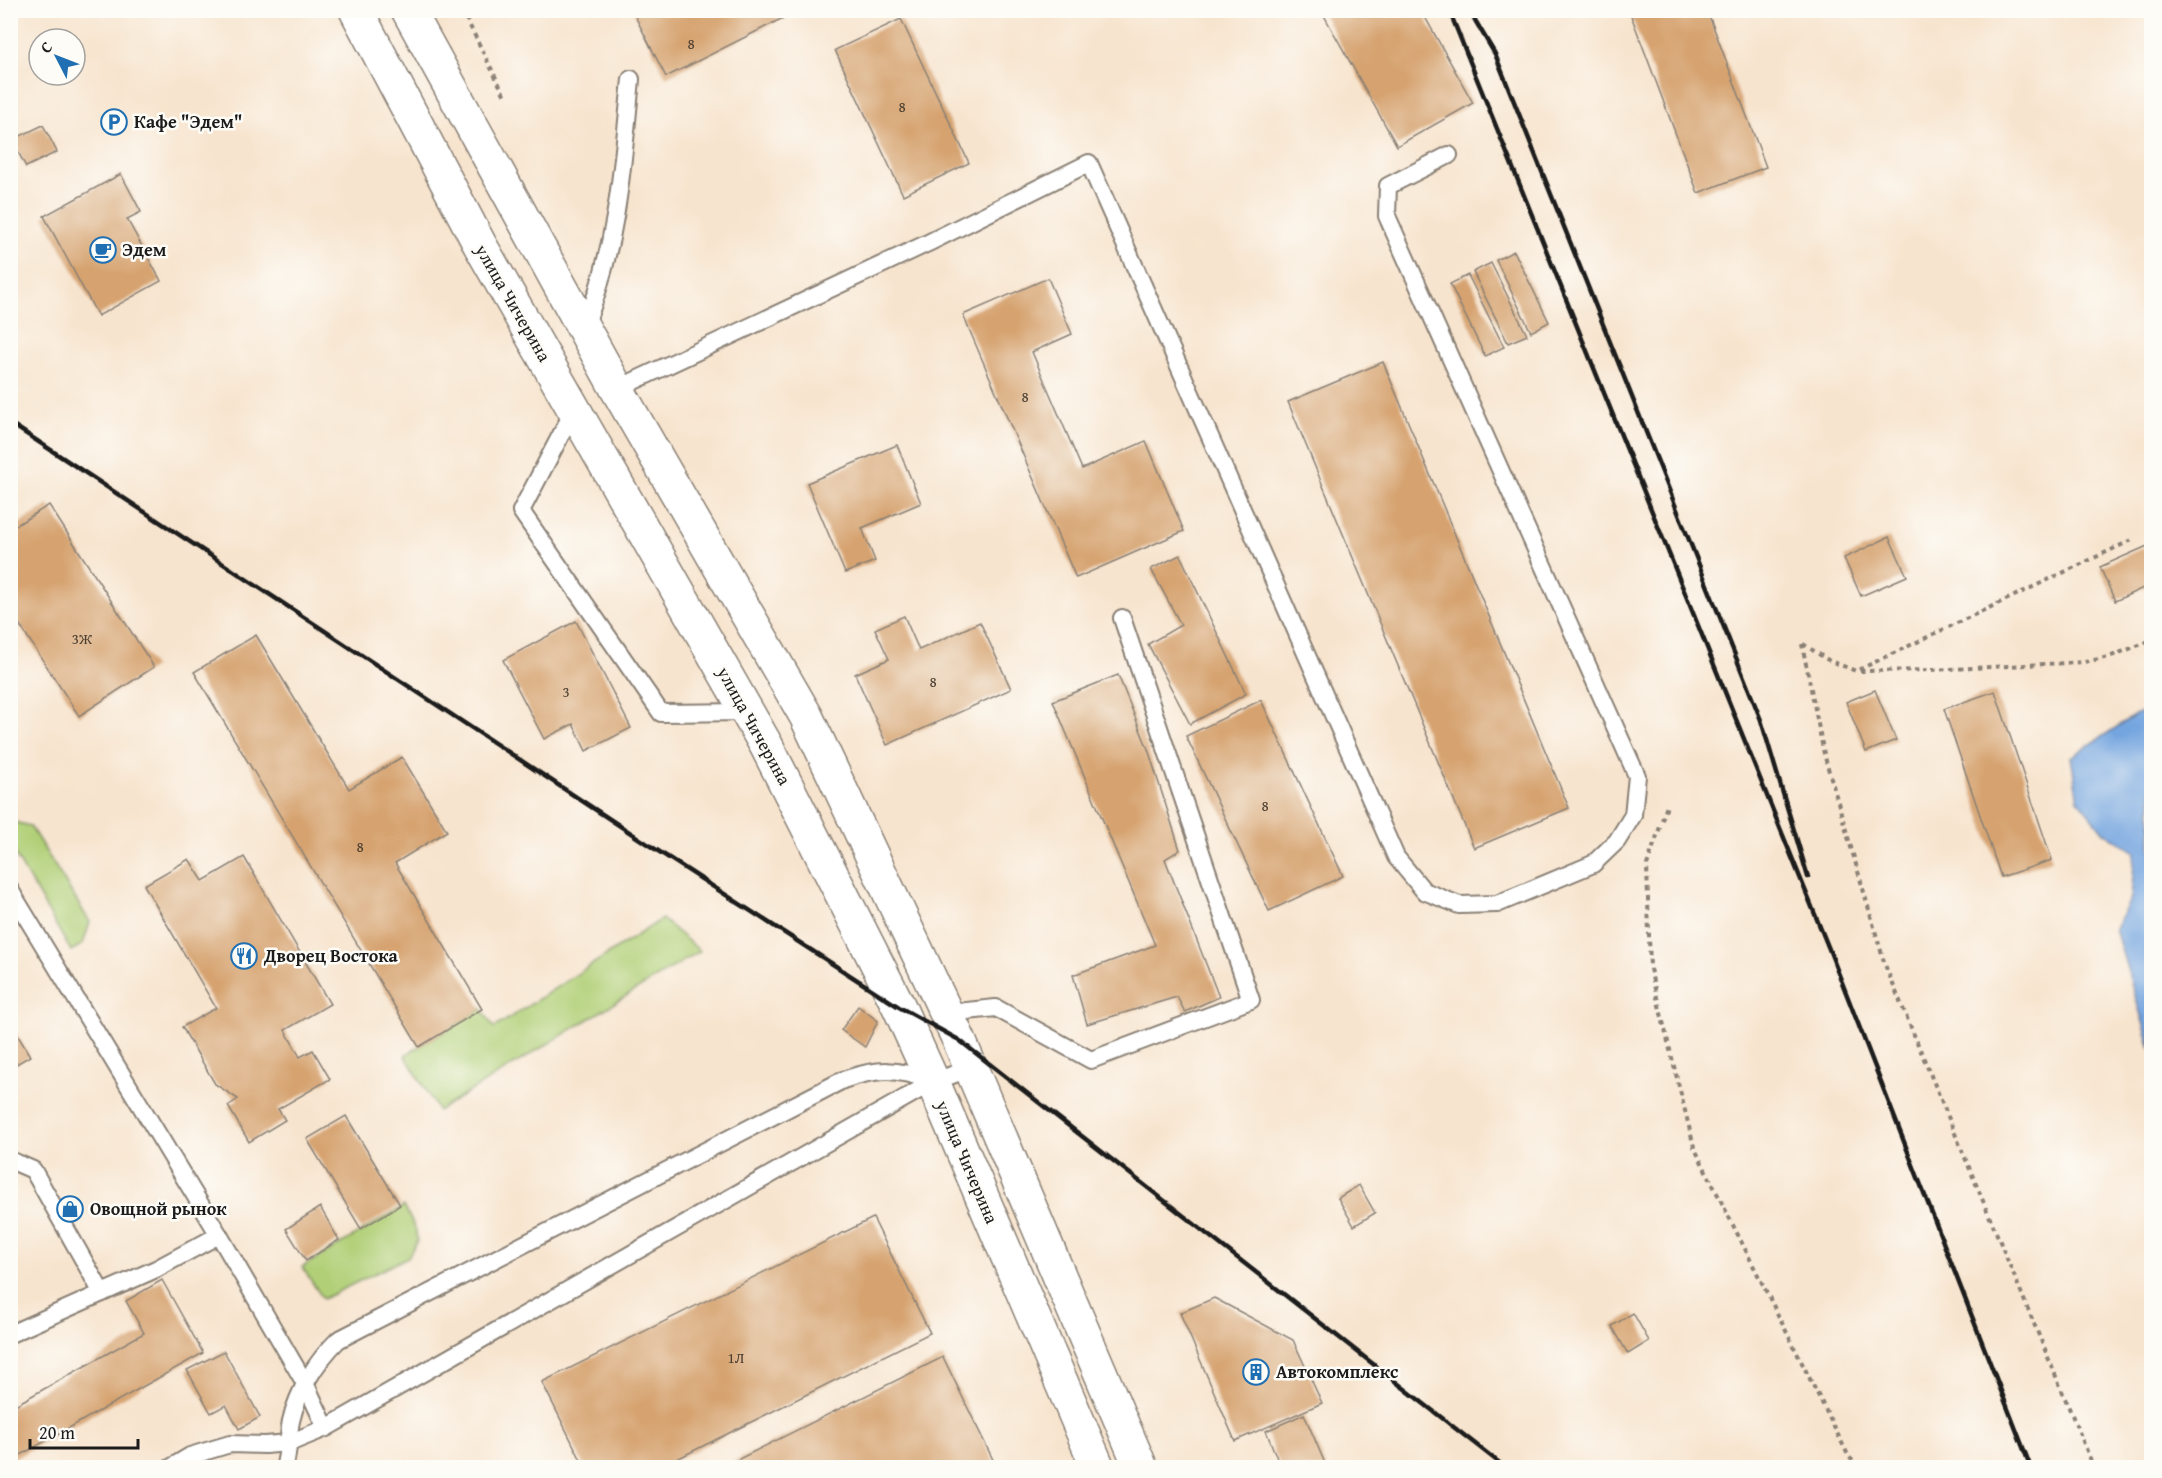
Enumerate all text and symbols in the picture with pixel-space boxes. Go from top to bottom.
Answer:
north arrow [27,27,87,87]
house number: 8 [687,33,695,54]
text: С [34,36,58,58]
house number: 8 [898,96,906,117]
parking icon: Кафе "Эдем" [99,107,129,137]
place label: Кафе "Эдем" [134,108,243,135]
cafe icon: Эдем [88,235,118,265]
place label: Эдем [122,236,167,263]
street label: улица Чичерина [468,238,558,367]
house number: 8 [1021,386,1029,407]
house number: 3Ж [72,628,93,649]
street label: улица Чичерина [710,661,798,790]
house number: 8 [929,671,937,692]
house number: 3 [562,681,570,702]
house number: 8 [1261,795,1269,816]
house number: 8 [356,836,364,857]
restaurant icon: Дворец Востока [229,941,259,971]
place label: Дворец Востока [263,942,399,969]
street label: улица Чичерина [929,1095,1006,1228]
shop icon: Овощной рынок [55,1194,85,1224]
place label: Овощной рынок [90,1195,227,1222]
house number: 1Л [728,1347,745,1368]
building icon: Автокомплекс [1241,1357,1271,1387]
place label: Автокомплекс [1276,1358,1398,1385]
scale bar [30,1412,138,1450]
text: 20 m [39,1419,75,1446]

